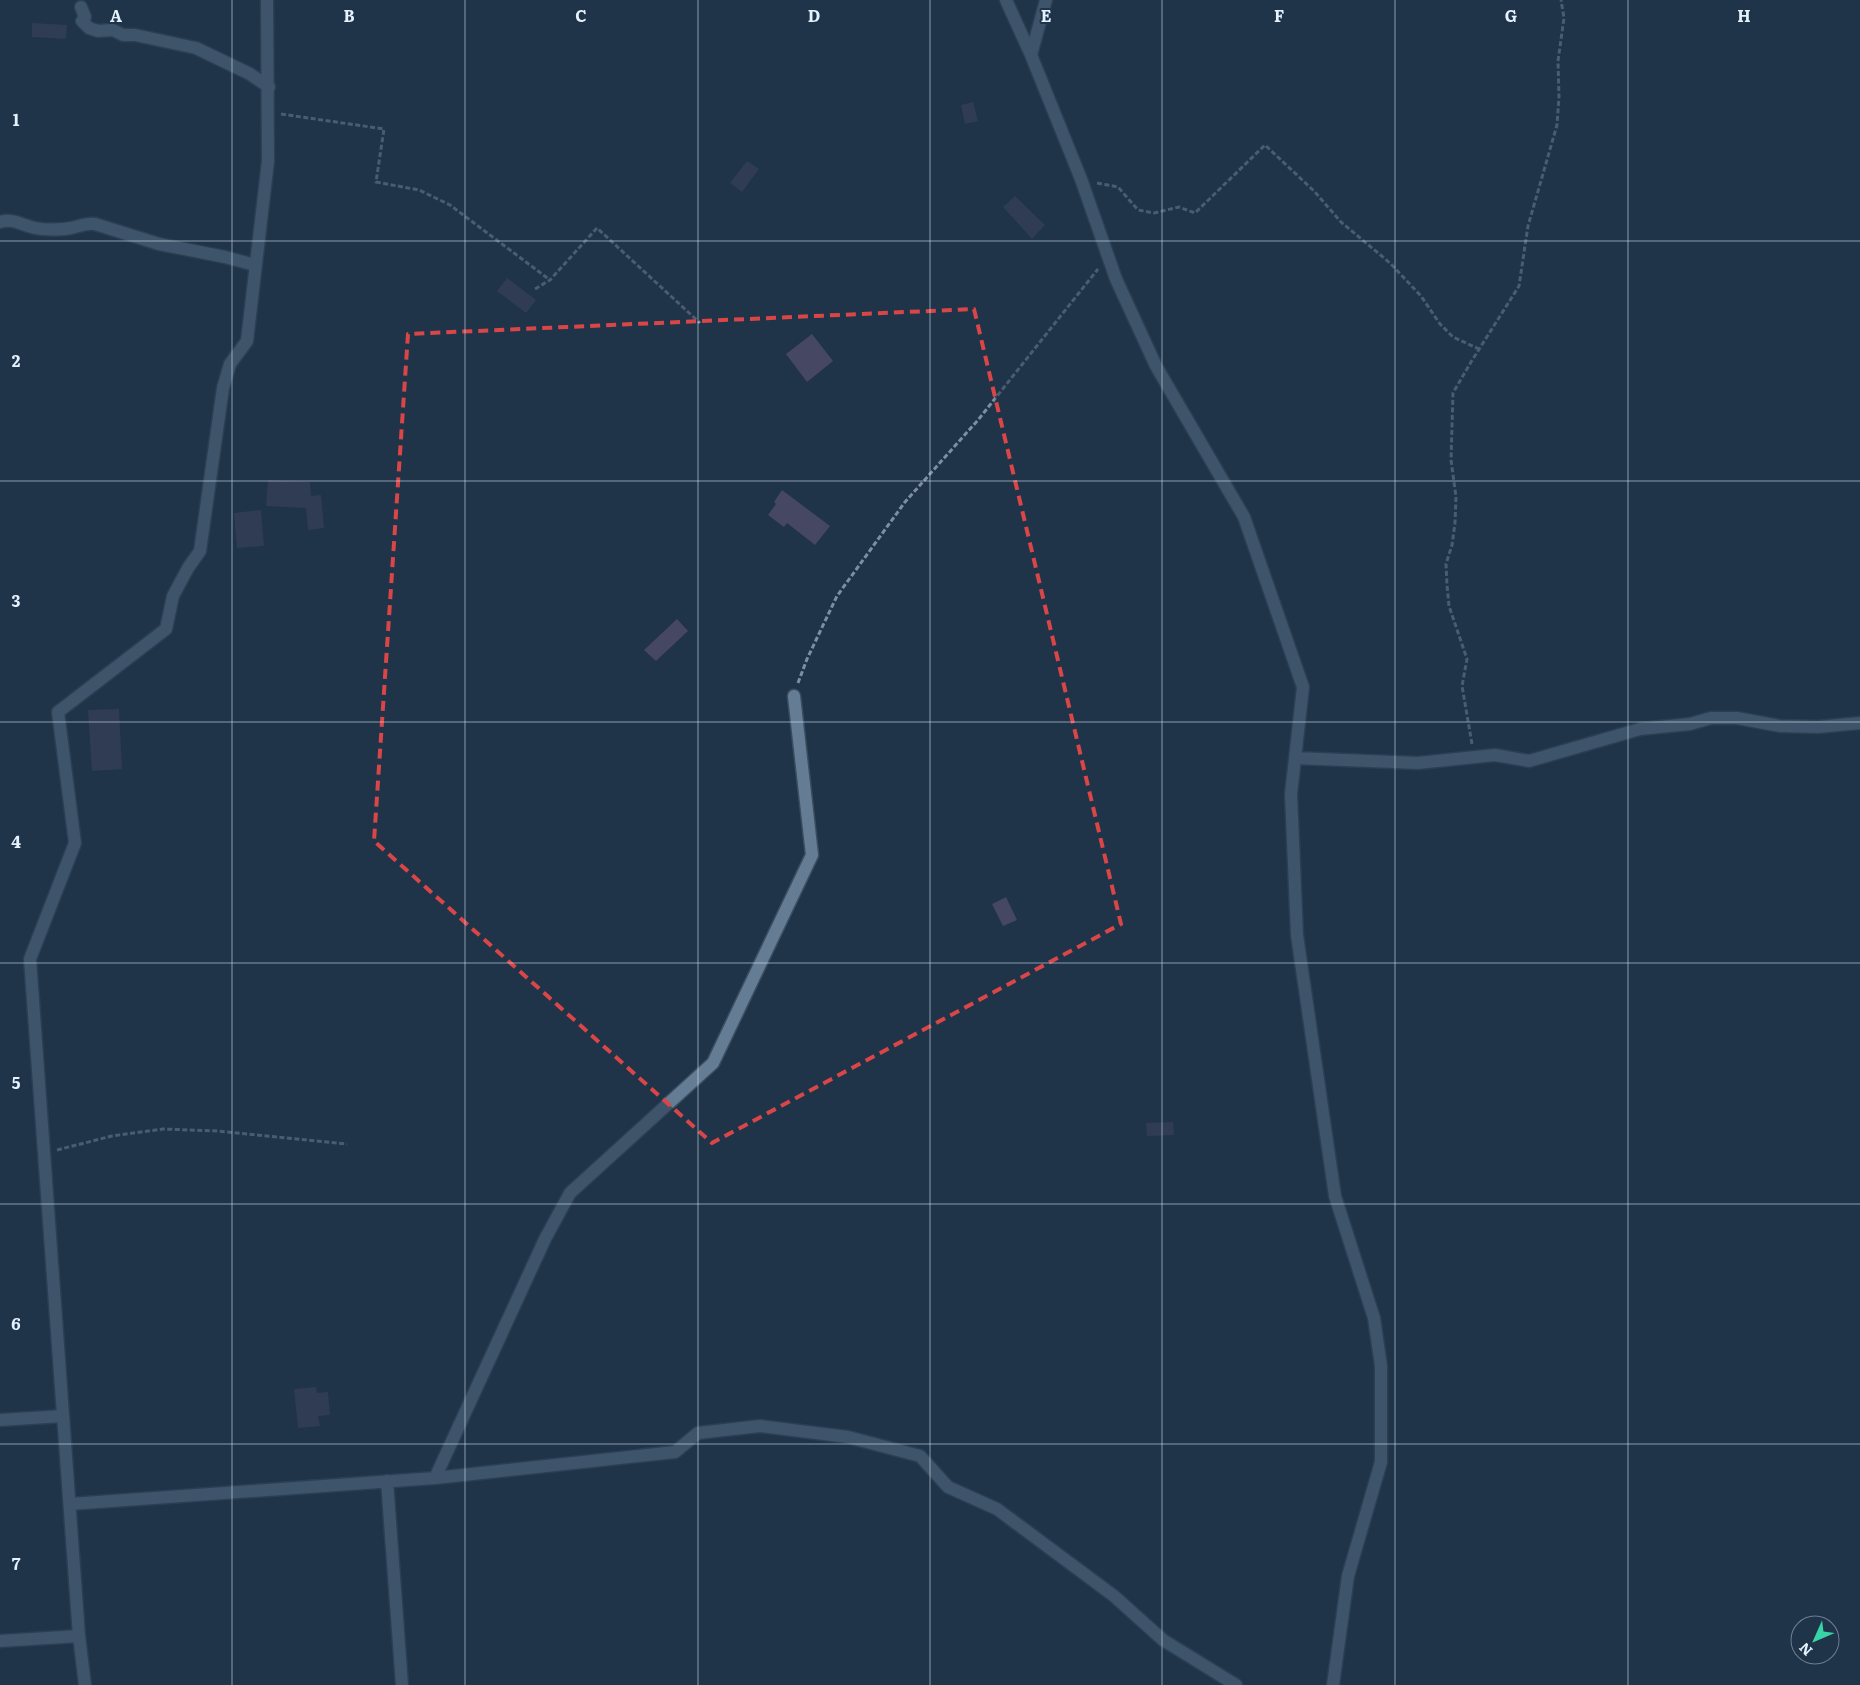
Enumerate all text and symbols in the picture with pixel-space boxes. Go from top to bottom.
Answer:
text: A [110,3,122,27]
text: B [343,3,355,27]
text: C [575,3,587,27]
text: D [808,3,820,27]
text: E [1041,3,1052,27]
text: F [1274,3,1284,27]
text: G [1505,3,1517,27]
text: H [1737,3,1751,27]
text: 1 [13,107,20,131]
text: 2 [12,348,21,372]
text: 3 [12,588,21,612]
text: 4 [11,829,21,853]
text: 5 [12,1070,21,1094]
text: 6 [11,1311,21,1335]
text: 7 [12,1551,21,1575]
north arrow [1790,1615,1840,1665]
text: N [1794,1638,1816,1661]

